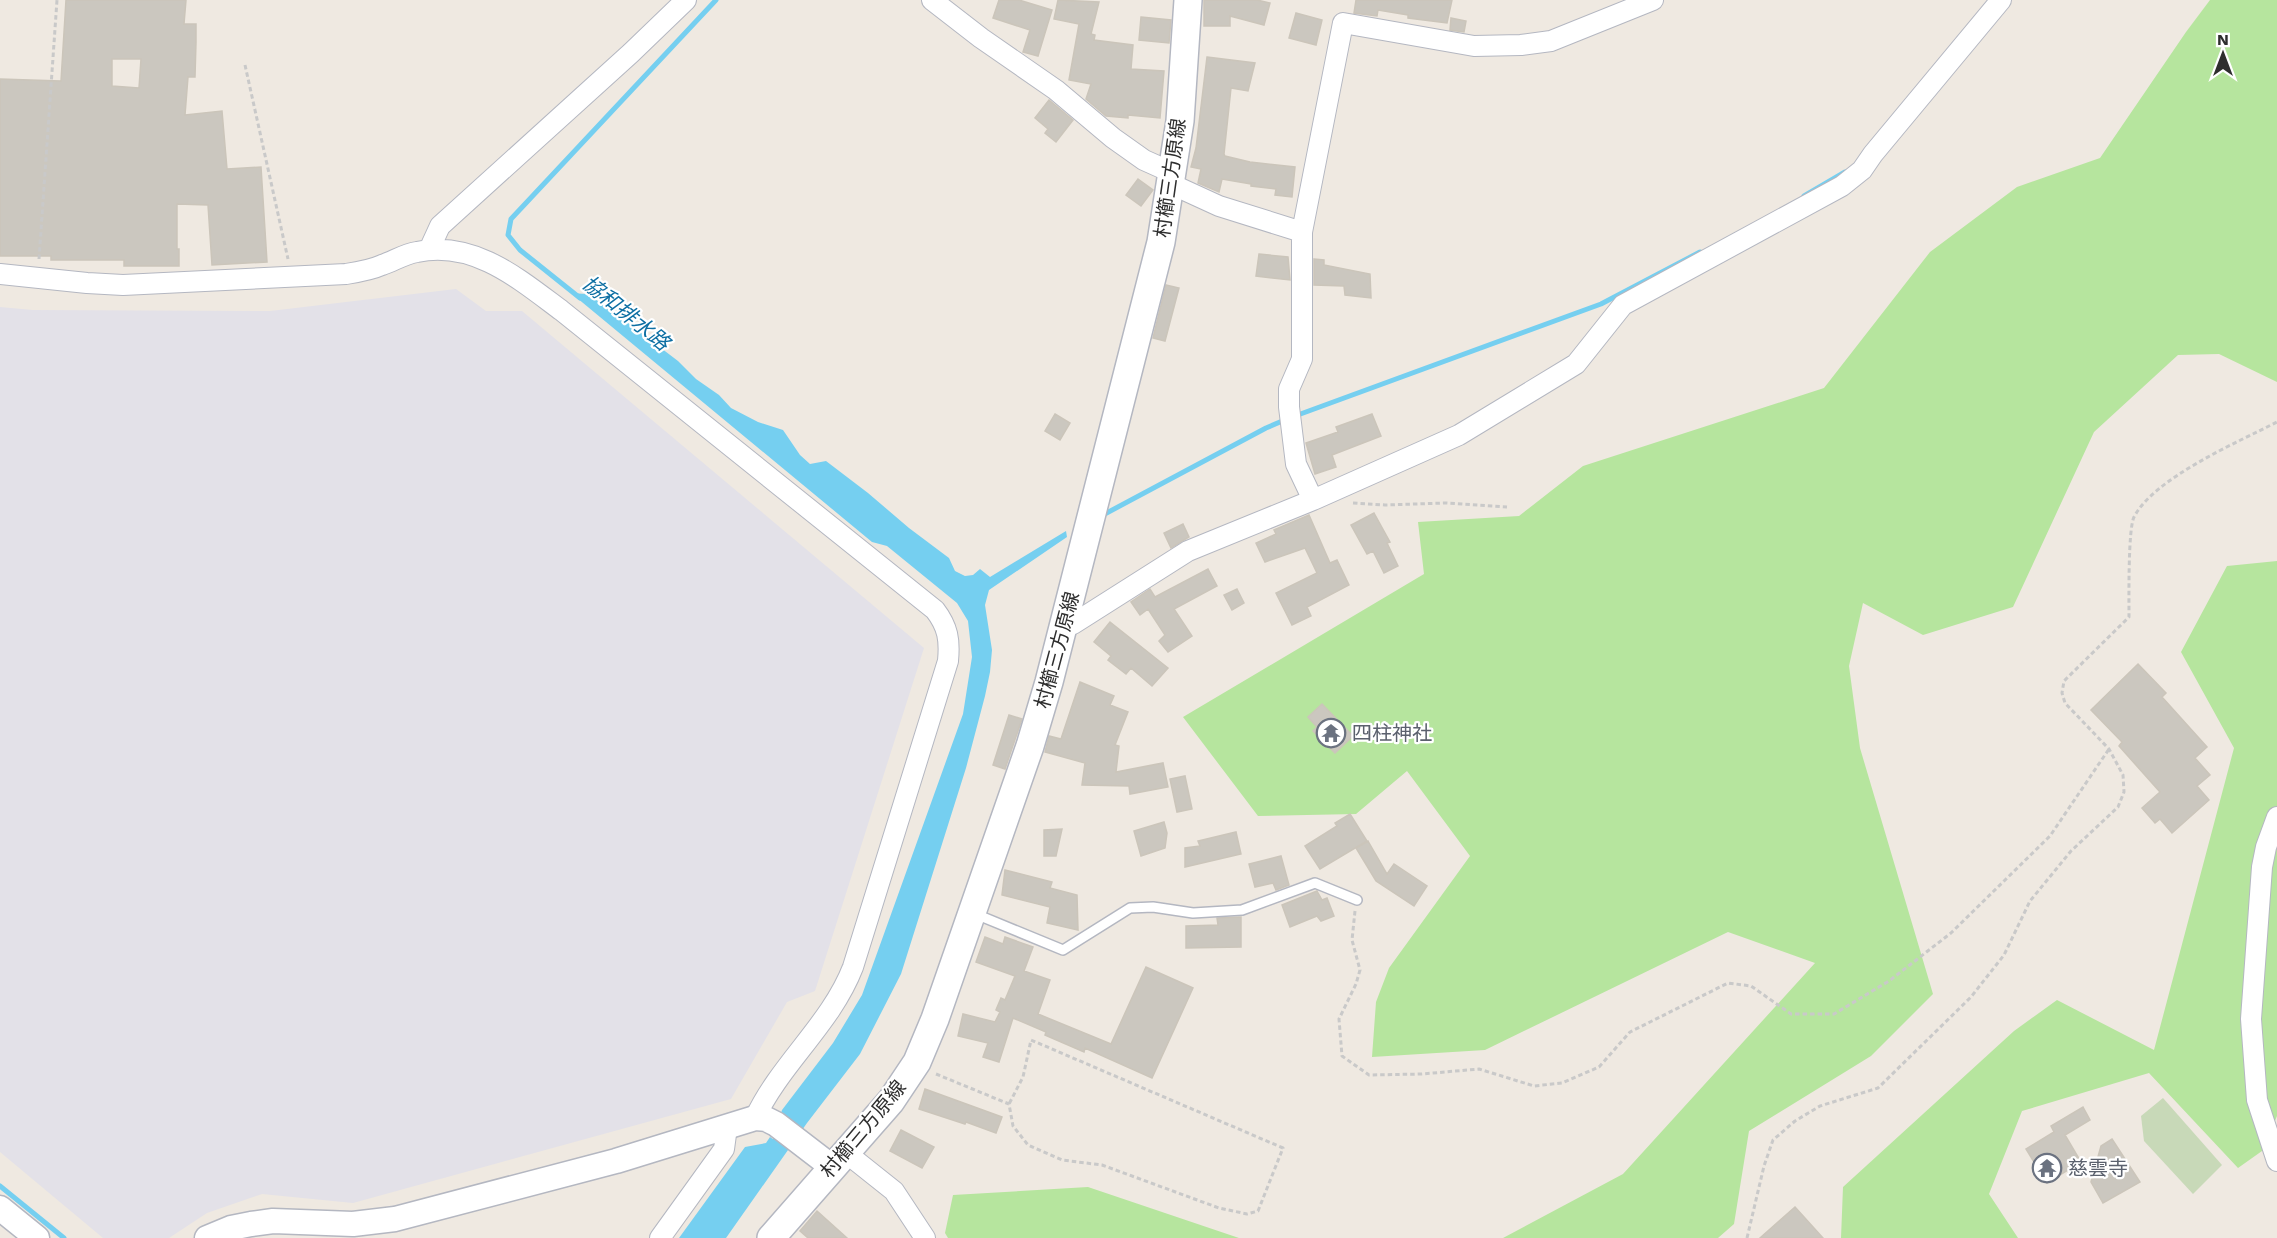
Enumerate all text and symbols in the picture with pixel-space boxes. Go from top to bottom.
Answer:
north arrow [2193,24,2253,84]
text: N [2217,30,2229,49]
street label: 村櫛三方原線 [1150,117,1190,239]
water label: 協和排水路 [578,270,677,357]
street label: 村櫛三方原線 [1030,589,1084,711]
temple icon: 四柱神社 [1315,717,1347,749]
place label: 四柱神社 [1352,721,1432,745]
street label: 村櫛三方原線 [815,1075,911,1183]
temple icon: 慈雲寺 [2031,1152,2063,1184]
place label: 慈雲寺 [2068,1156,2128,1180]

